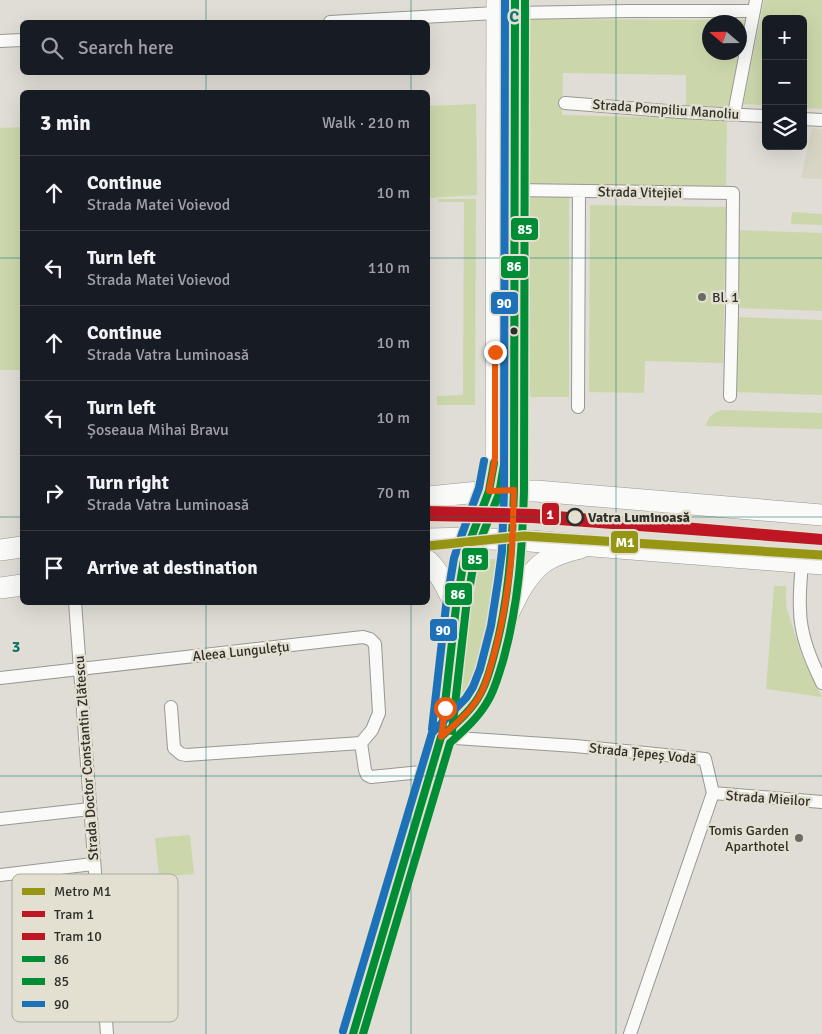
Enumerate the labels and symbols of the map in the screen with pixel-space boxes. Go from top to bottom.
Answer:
text: C [509,7,519,27]
north arrow [702,15,747,60]
street label: Strada Pompiliu Manoliu [592,96,740,123]
street label: Strada Vitejiei [598,183,682,202]
line badge: 85 [510,217,539,241]
text: 85 [517,221,533,238]
line badge: 86 [500,255,529,279]
text: 86 [506,258,522,275]
place label: Bl. 1 [712,289,739,306]
line badge: 90 [490,291,519,315]
marker: Bl. 1 [696,291,708,303]
text: 90 [496,295,512,312]
unlabelled marker [509,326,519,336]
route end [484,341,507,364]
line badge: 1 [541,502,560,526]
text: 1 [546,506,554,523]
marker: Vatra Luminoasă [566,508,584,526]
place label: Vatra Luminoasă [588,509,690,526]
line badge: M1 [610,530,639,554]
text: M1 [615,534,635,551]
line badge: 85 [461,547,489,571]
text: 85 [467,551,483,568]
line badge: 86 [444,582,473,606]
text: 86 [450,586,466,603]
line badge: 90 [429,618,458,642]
text: 90 [435,622,451,639]
text: 3 [12,637,20,657]
street label: Aleea Lungulețu [192,638,290,665]
street label: Strada Doctor Constantin Zlătescu [71,655,102,861]
route start [434,697,457,720]
street label: Strada Țepeș Vodă [588,739,697,768]
street label: Strada Mieilor [725,787,812,810]
place label: Tomis Garden Aparthotel [709,822,789,855]
marker: Tomis Garden Aparthotel [793,832,805,844]
legend [12,874,178,1022]
text: Metro M1 [54,883,111,900]
text: Tram 1 [54,906,94,923]
text: Tram 10 [54,928,102,945]
text: 86 [54,951,69,968]
text: 85 [54,973,69,990]
text: 90 [54,996,69,1013]

